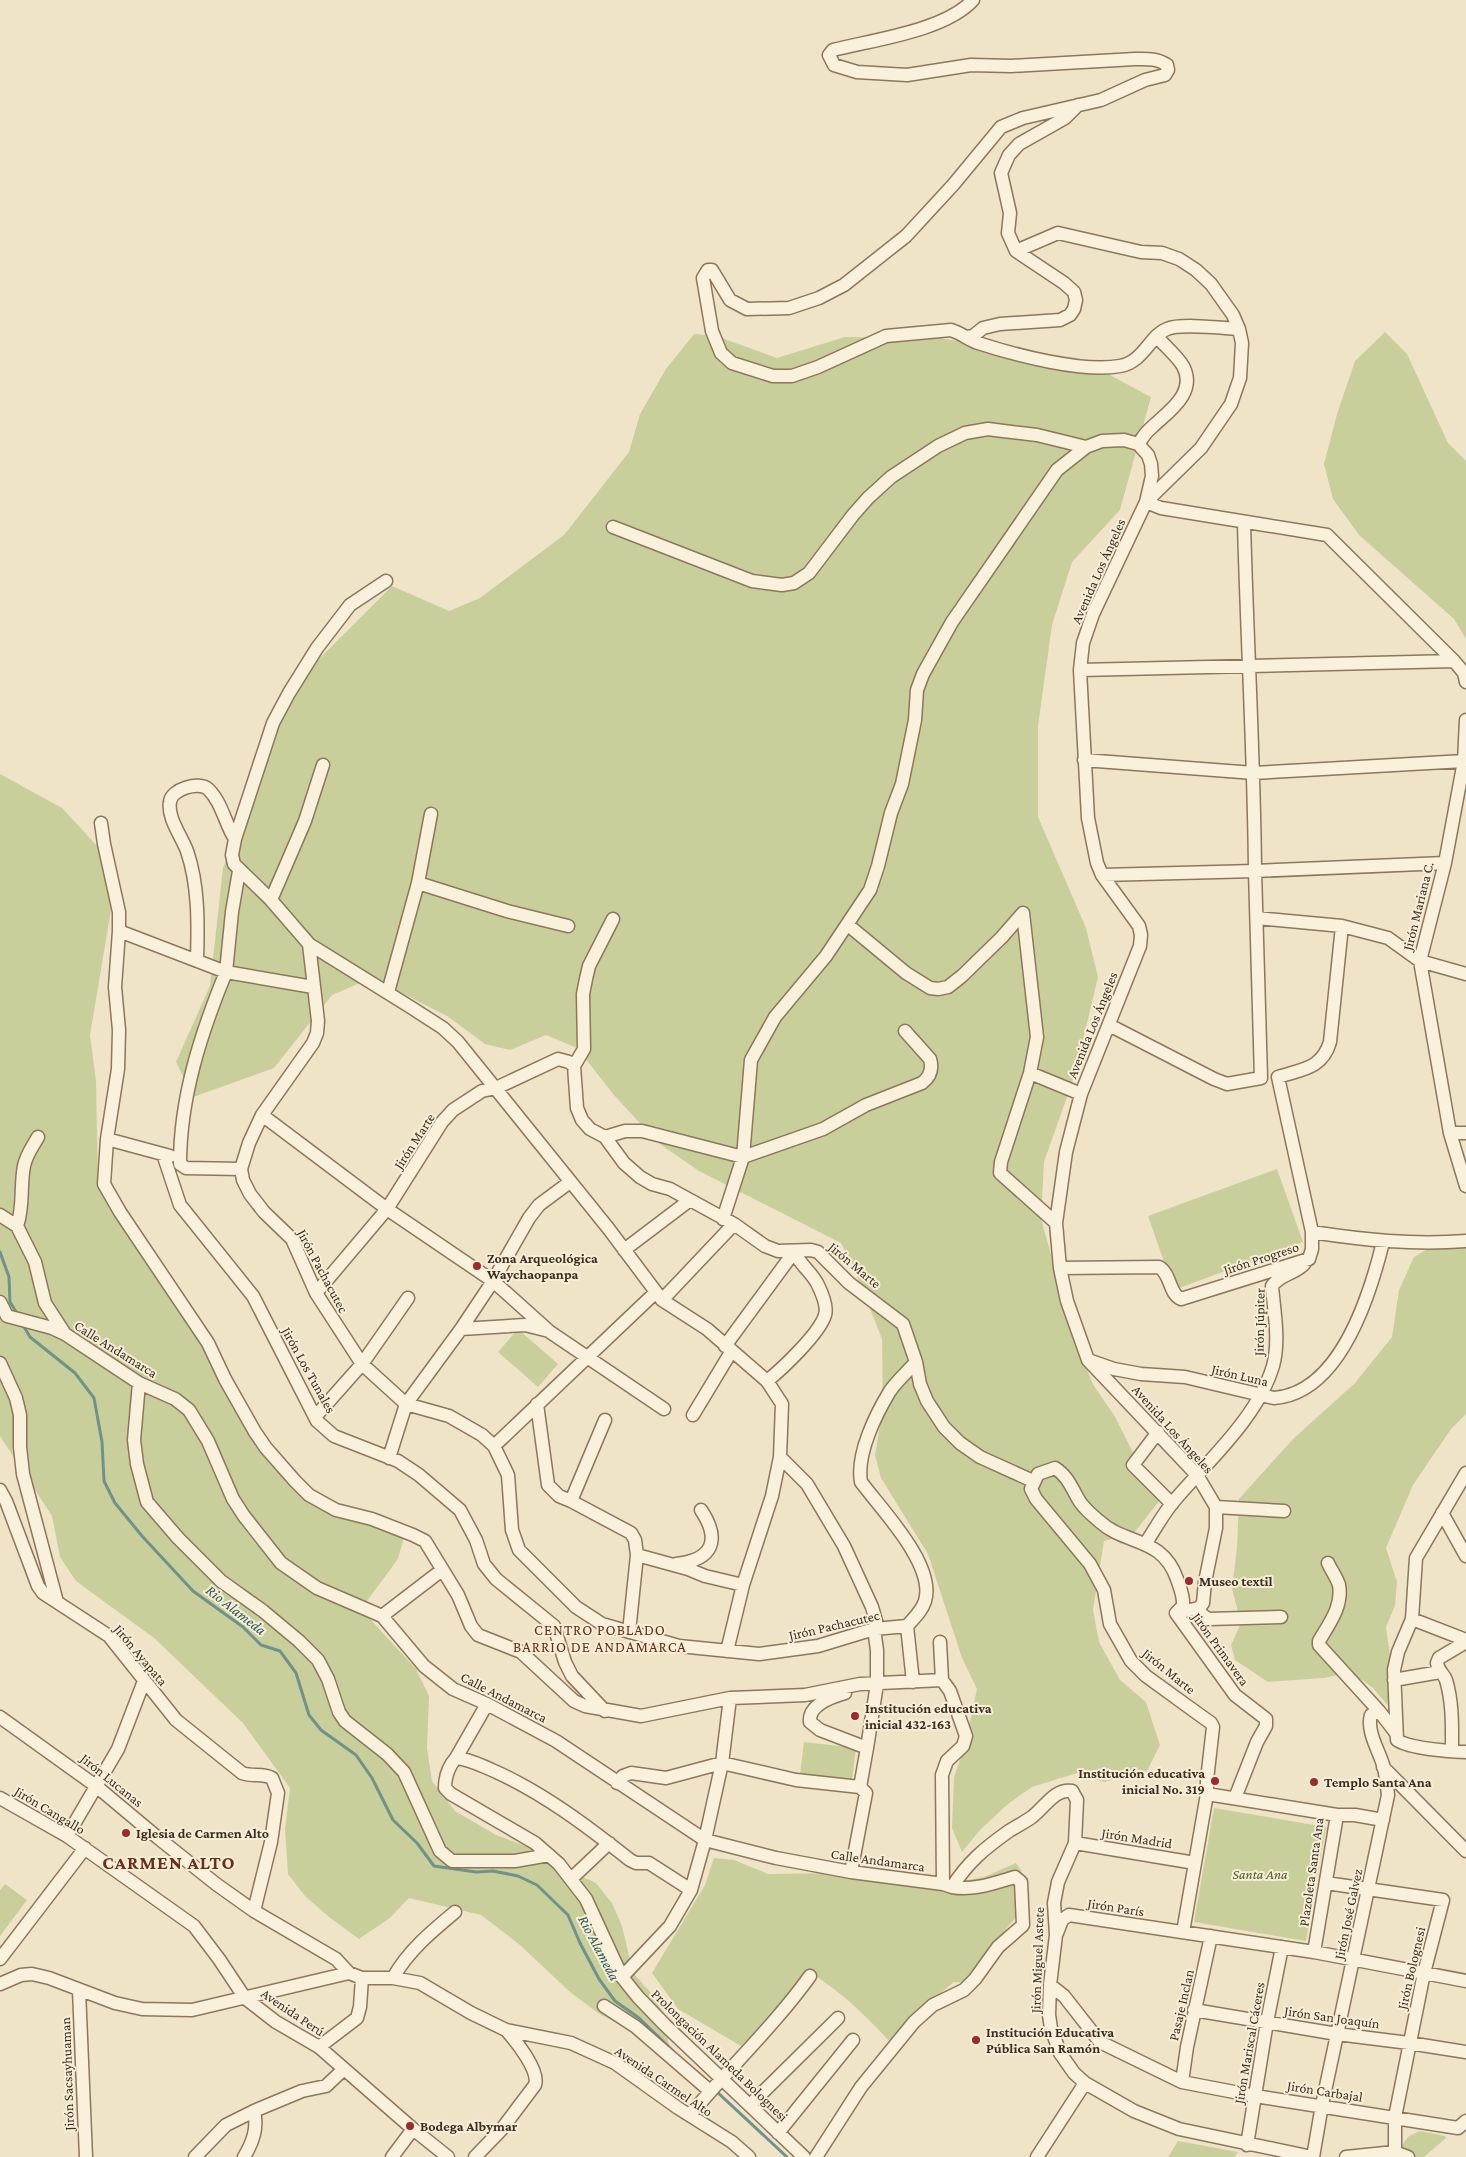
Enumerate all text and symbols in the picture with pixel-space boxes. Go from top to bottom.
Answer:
street label: Avenida Los Ángeles [1068,516,1128,626]
street label: Jirón Mariana C. [1399,860,1437,954]
street label: Avenida Los Ángeles [1063,969,1121,1081]
street label: Jirón Marte [389,1110,438,1174]
street label: Jirón Pachacutec [293,1225,352,1316]
street label: Jirón Marte [824,1237,884,1292]
street label: Jirón Progreso [1219,1238,1301,1278]
place label: Zona Arqueológica Waychaopanpa [486,1250,598,1282]
marker: Zona Arqueológica Waychaopanpa [471,1260,483,1272]
street label: Jirón Júpiter [1250,1288,1268,1358]
street label: Calle Andamarca [72,1317,161,1381]
street label: Jirón Los Tunales [278,1322,339,1416]
street label: Jirón Luna [1208,1360,1271,1389]
street label: Avenida Los Ángeles [1129,1381,1217,1477]
place label: Museo textil [1199,1573,1273,1589]
marker: Museo textil [1183,1575,1195,1587]
water label: Rio Alameda [203,1582,269,1638]
street label: Jirón Pachacutec [785,1607,881,1644]
street label: Jirón Primavera [1188,1608,1253,1689]
street label: Jirón Ayapata [109,1620,172,1689]
district label: CENTRO POBLADO BARRIO DE ANDAMARCA [513,1622,687,1655]
street label: Jirón Marte [1138,1644,1199,1697]
street label: Calle Andamarca [458,1668,550,1726]
place label: Institución educativa inicial 432-163 [865,1700,992,1732]
marker: Institución educativa inicial 432-163 [849,1710,861,1722]
street label: Jirón Lucanas [76,1749,146,1810]
place label: Institución educativa inicial No. 319 [1078,1765,1205,1797]
place label: Templo Santa Ana [1324,1774,1432,1790]
marker: Institución educativa inicial No. 319 [1209,1775,1221,1787]
marker: Templo Santa Ana [1308,1776,1320,1788]
street label: Jirón Cangallo [10,1782,88,1837]
street label: Plazoleta Santa Ana [1295,1816,1327,1927]
street label: Jirón Madrid [1099,1824,1174,1852]
place label: Iglesia de Carmen Alto [136,1825,269,1841]
marker: Iglesia de Carmen Alto [120,1827,132,1839]
street label: Calle Andamarca [830,1845,927,1875]
district label: CARMEN ALTO [102,1852,236,1873]
park label: Santa Ana [1232,1866,1288,1882]
street label: Jirón José Galvez [1330,1867,1365,1963]
street label: Jirón París [1085,1894,1145,1919]
street label: Jirón Miguel Astete [1027,1907,1047,2015]
water label: Rio Alameda [575,1913,623,1983]
street label: Jirón Bolognesi [1393,1925,1428,2013]
street label: Pasaje Inclan [1165,1967,1198,2042]
street label: Jirón Mariscal Cáceres [1230,1981,1268,2107]
street label: Avenida Perú [258,1985,328,2039]
street label: Prolongación Alameda Bolognesi [648,1986,792,2125]
street label: Jirón San Joaquín [1281,2002,1381,2032]
street label: Jirón Sacsayhuaman [57,2017,77,2133]
place label: Institución Educativa Pública San Ramón [986,2024,1114,2056]
marker: Institución Educativa Pública San Ramón [970,2034,982,2046]
street label: Avenida Carmel Alto [612,2042,716,2120]
street label: Jirón Carbajal [1284,2077,1364,2106]
place label: Bodega Albymar [420,2118,518,2134]
marker: Bodega Albymar [404,2120,416,2132]

